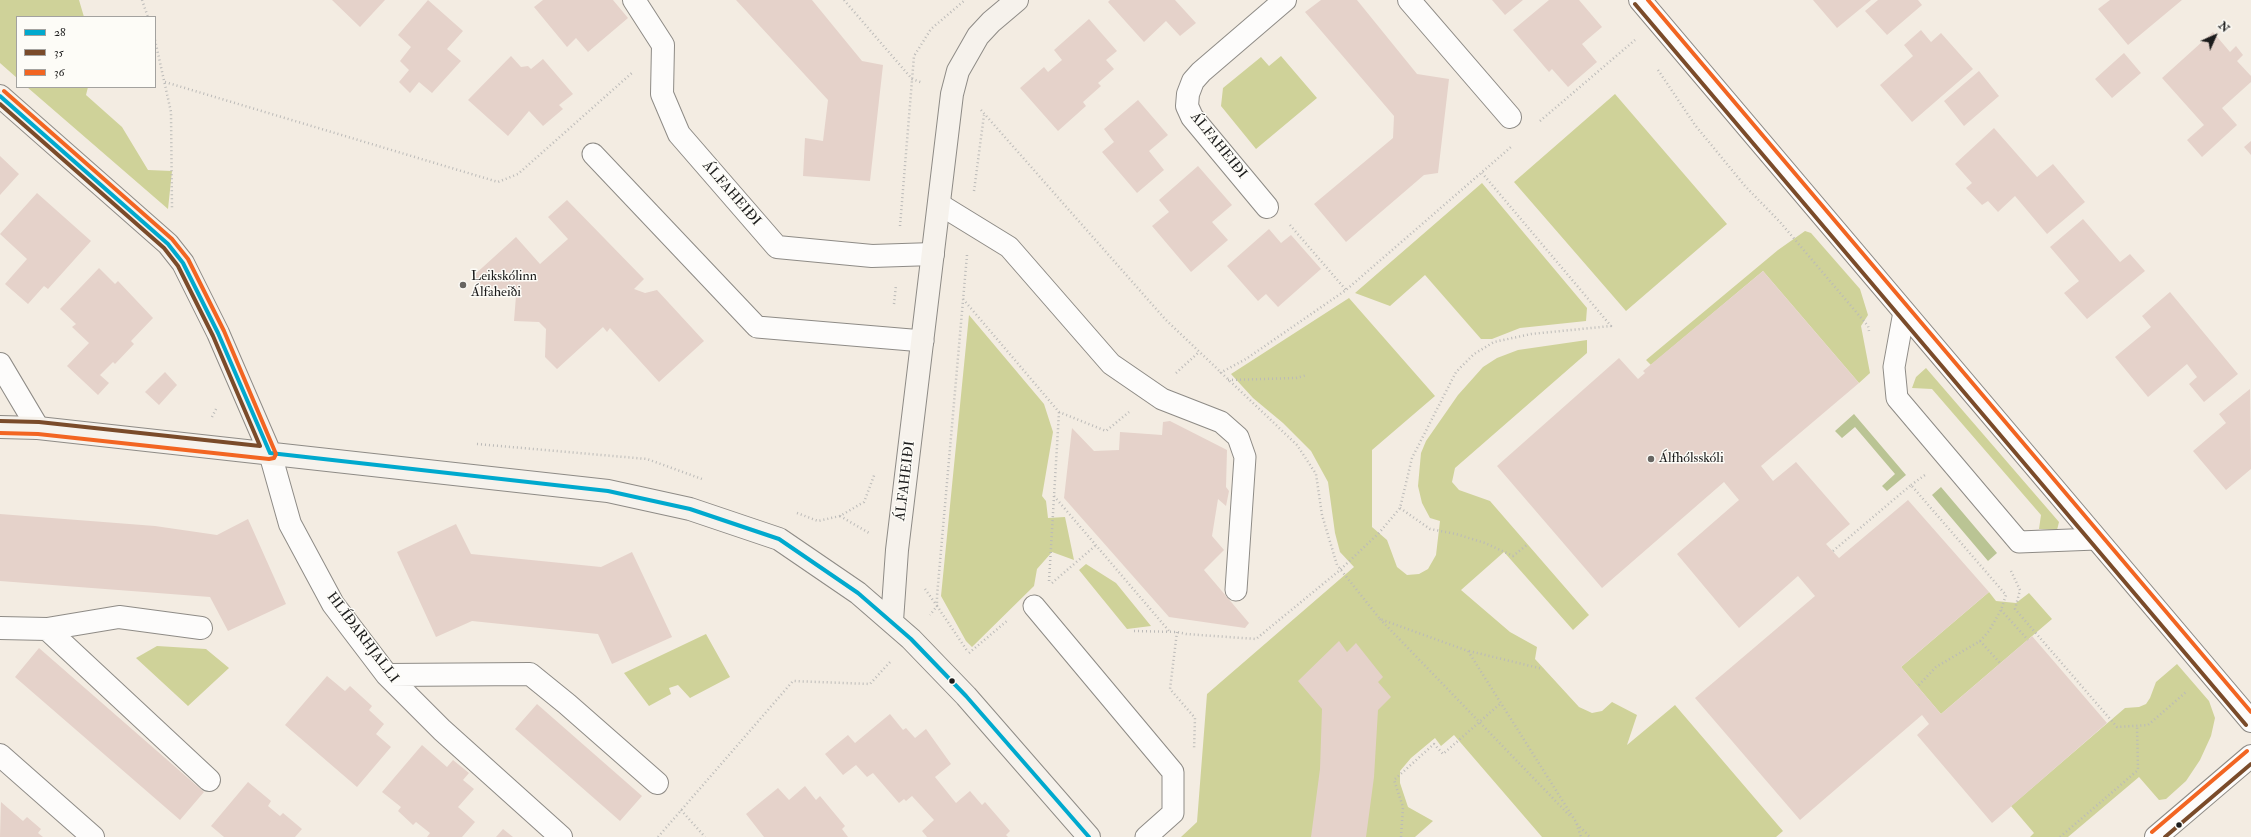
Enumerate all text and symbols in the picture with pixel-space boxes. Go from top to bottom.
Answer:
legend [16,16,156,88]
north arrow [2195,16,2235,56]
text: N [2216,19,2232,35]
text: 28 [54,25,66,40]
text: 35 [54,45,64,60]
text: 36 [54,65,65,80]
street label: ÁLFAHEIÐI [1186,109,1250,183]
street label: ÁLFAHEIÐI [698,158,764,230]
place label: Leikskólinn Álfaheiði [471,269,537,302]
marker: Leikskólinn Álfaheiði [458,280,468,290]
street label: ÁLFAHEIÐI [893,440,919,522]
place label: Álfhólsskóli [1659,451,1724,467]
marker: Álfhólsskóli [1646,454,1656,464]
street label: HLÍÐARHJALLI [322,589,402,687]
unlabelled marker [947,676,957,686]
unlabelled marker [2174,820,2184,830]

